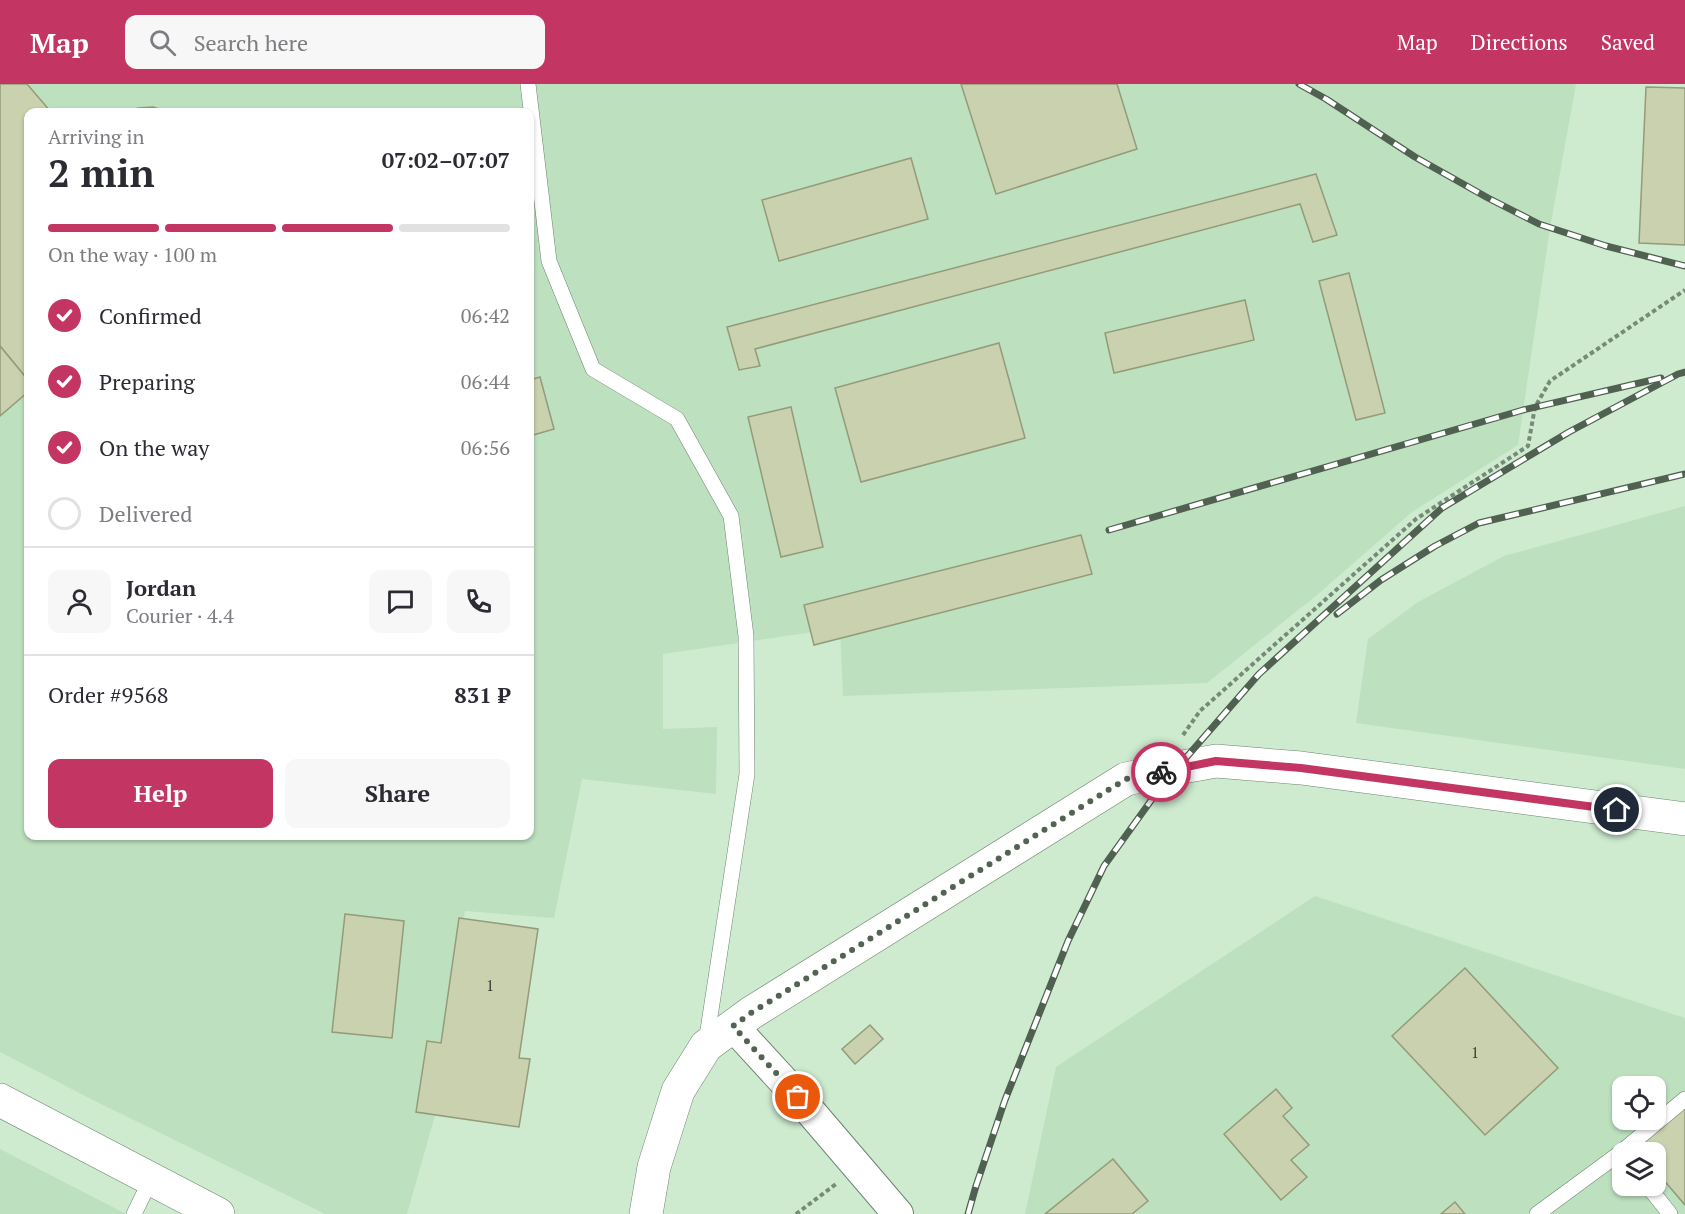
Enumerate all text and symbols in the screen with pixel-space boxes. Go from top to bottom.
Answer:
search box [125,15,545,69]
text: Map [30,24,89,61]
icon: search [146,26,179,59]
text: Search here [194,28,308,57]
text: Map [1397,28,1438,56]
text: Directions [1471,28,1568,56]
text: Saved [1601,28,1655,56]
text: Arriving in [48,123,144,150]
text: 07:02–07:07 [382,145,510,174]
text: 2 min [48,146,155,198]
text: On the way · 100 m [48,241,217,268]
icon: check [48,299,81,332]
text: Confirmed [99,301,202,330]
text: 06:42 [461,302,510,329]
icon: check [48,365,81,398]
text: Preparing [99,367,195,396]
text: 06:44 [461,368,510,395]
icon: check [48,431,81,464]
text: On the way [99,433,209,462]
text: 06:56 [461,434,510,461]
text: Delivered [99,499,192,528]
button: person [48,570,111,633]
button: chat [369,570,432,633]
button: phone [447,570,510,633]
text: Jordan [126,573,196,602]
text: Courier · 4.4 [126,602,234,629]
text: Order #9568 [48,680,168,709]
text: 831 ₽ [454,680,510,709]
courier [1131,742,1191,802]
icon: bike [1145,756,1178,789]
button: Help [48,759,273,828]
button: Share [285,759,510,828]
pin [1591,784,1642,835]
icon: home [1600,793,1633,826]
house number: 1 [486,974,494,996]
house number: 1 [1471,1041,1479,1063]
pin [772,1071,823,1122]
map controls [1612,1076,1666,1196]
button: locate [1612,1076,1666,1130]
icon: bag [781,1080,814,1113]
button: layers [1612,1142,1666,1196]

